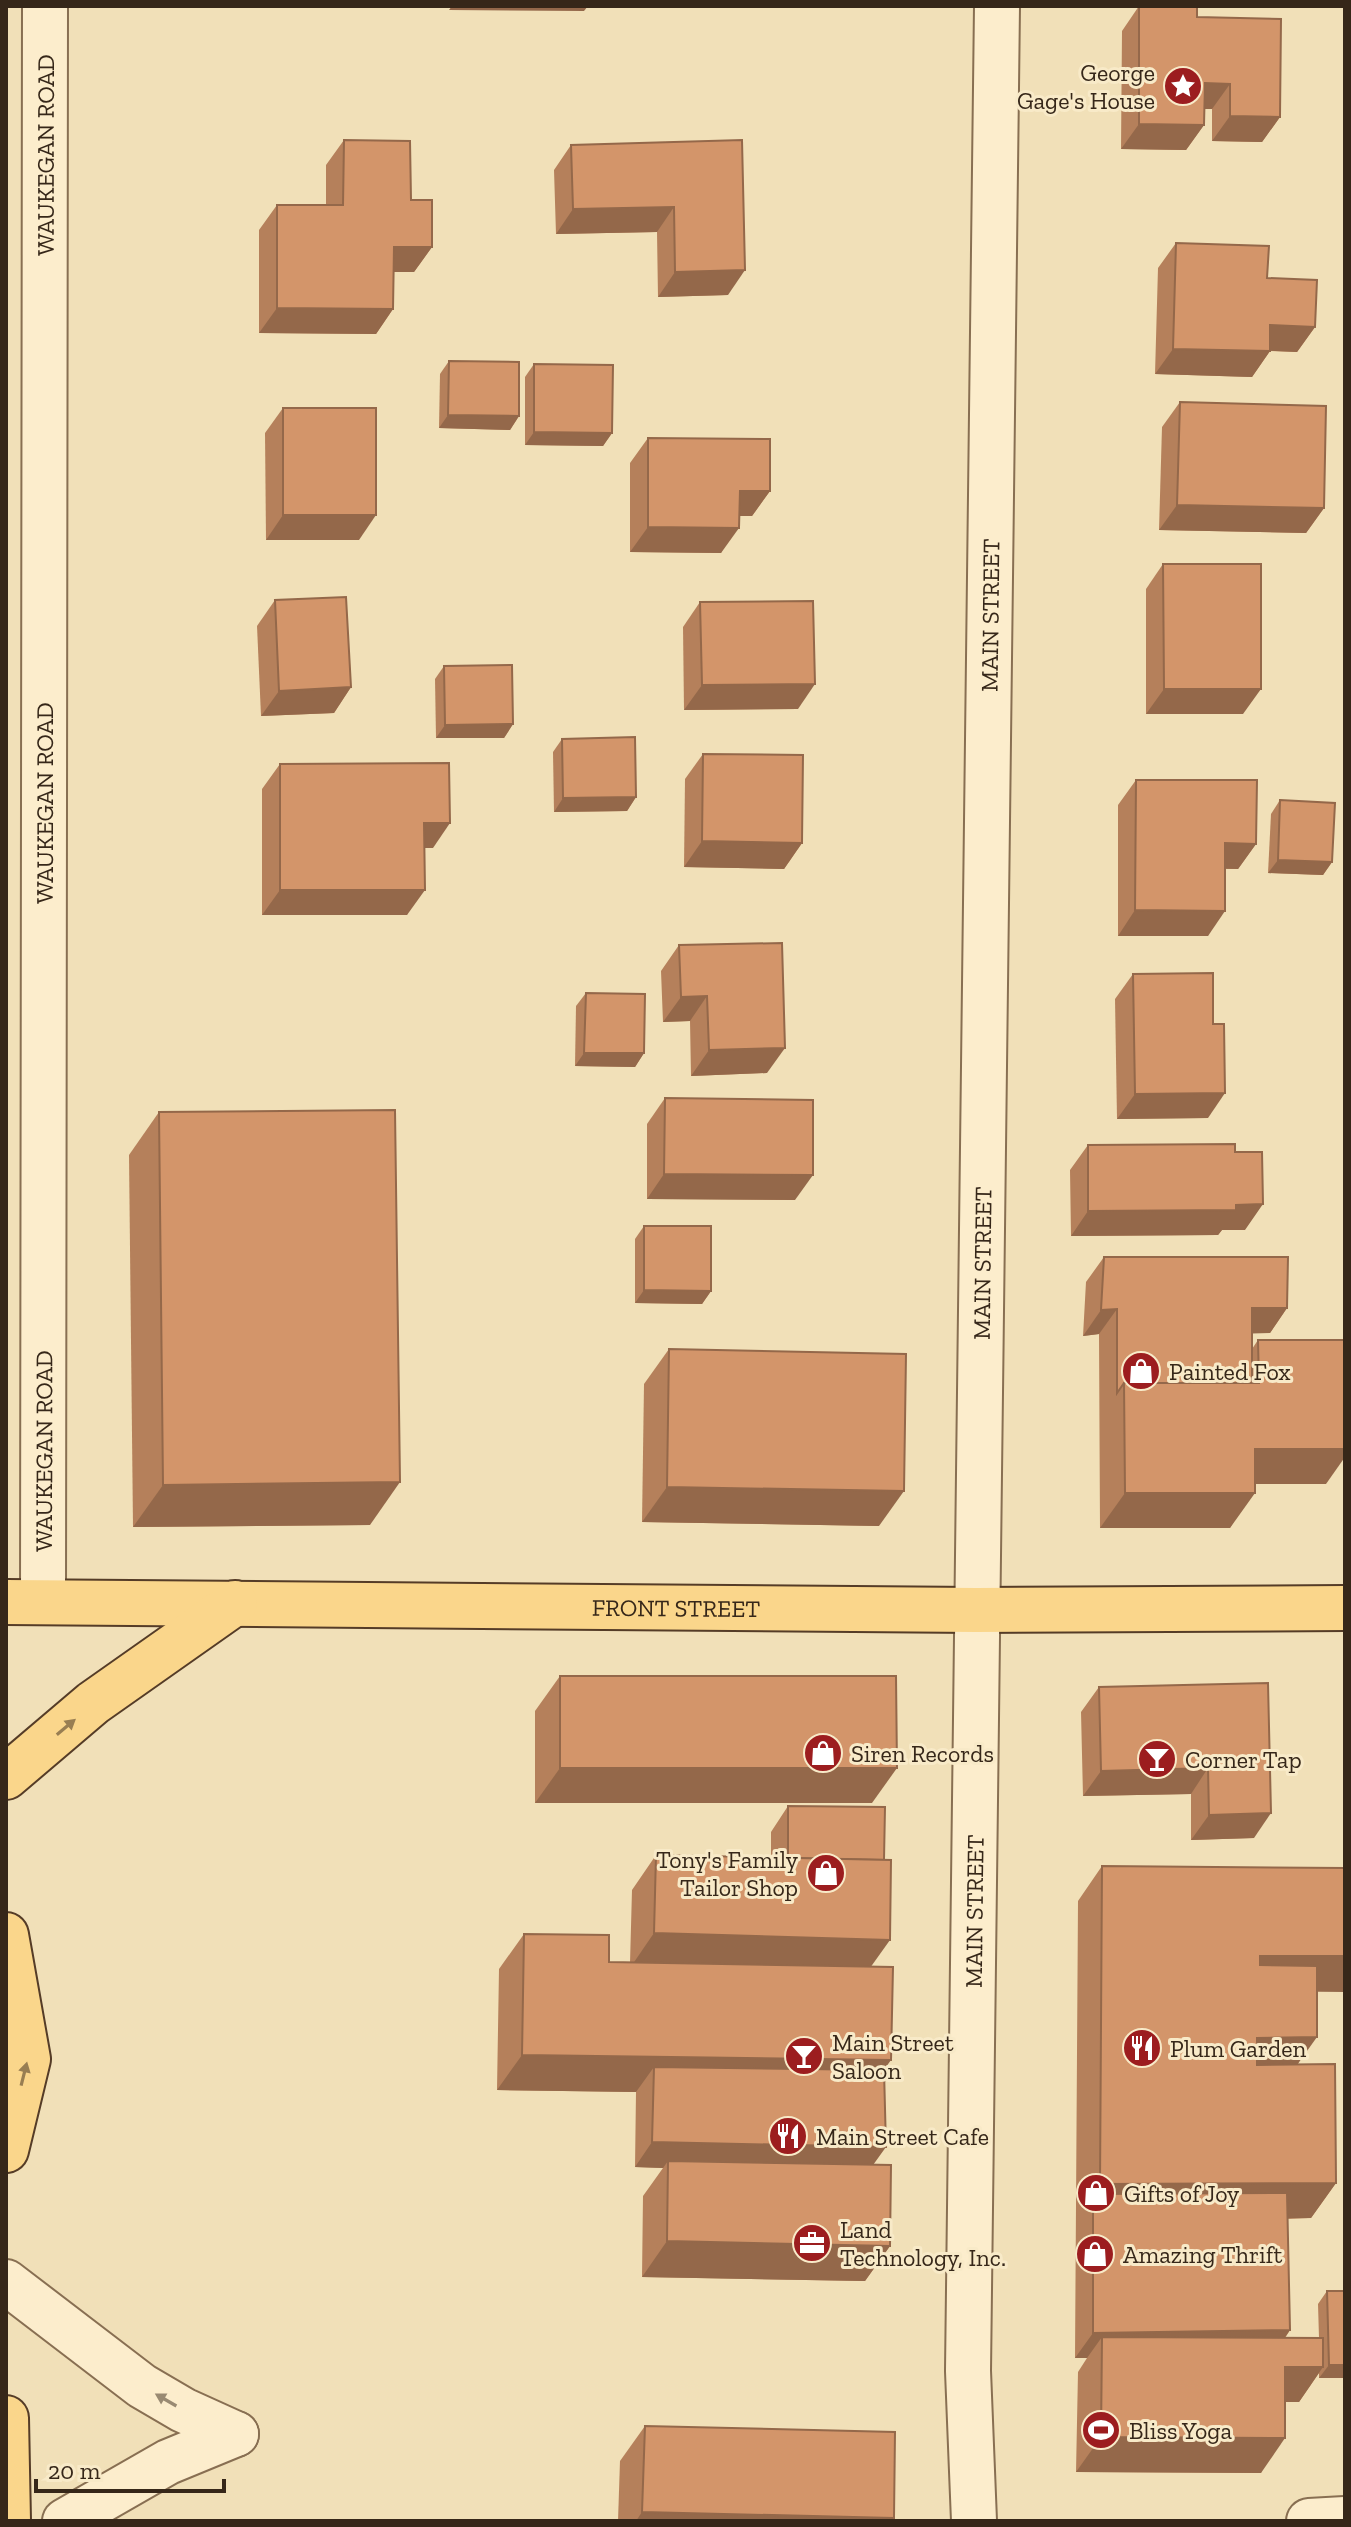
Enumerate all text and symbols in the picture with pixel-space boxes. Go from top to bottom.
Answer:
street label: WAUKEGAN ROAD [30,54,59,256]
place label: George Gage's House [1017,58,1155,115]
place icon: George Gage's House [1162,65,1204,107]
street label: MAIN STREET [974,538,1005,692]
street label: WAUKEGAN ROAD [29,702,59,904]
street label: MAIN STREET [966,1186,997,1340]
street label: WAUKEGAN ROAD [29,1350,58,1552]
shop icon: Painted Fox [1120,1350,1162,1392]
place label: Painted Fox [1169,1357,1291,1386]
street label: FRONT STREET [592,1592,760,1623]
one-way arrow [56,1718,75,1736]
shop icon: Siren Records [802,1732,844,1774]
bar icon: Corner Tap [1136,1738,1178,1780]
place label: Siren Records [851,1739,994,1768]
place label: Corner Tap [1185,1745,1302,1774]
street label: MAIN STREET [958,1834,989,1988]
place label: Tony's Family Tailor Shop [656,1845,799,1902]
shop icon: Tony's Family Tailor Shop [805,1852,847,1894]
restaurant icon: Plum Garden [1121,2027,1163,2069]
place label: Main Street Saloon [832,2028,954,2085]
place label: Plum Garden [1170,2034,1306,2063]
bar icon: Main Street Saloon [783,2035,825,2077]
one-way arrow [19,2062,31,2087]
restaurant icon: Main Street Cafe [767,2115,809,2157]
place label: Main Street Cafe [816,2122,989,2151]
shop icon: Gifts of Joy [1075,2172,1117,2214]
place label: Gifts of Joy [1124,2179,1240,2208]
place label: Land Technology, Inc. [840,2215,1006,2272]
office icon: Land Technology, Inc. [791,2222,833,2264]
shop icon: Amazing Thrift [1074,2233,1116,2275]
place label: Amazing Thrift [1123,2240,1282,2269]
one-way arrow [155,2393,177,2407]
sports icon: Bliss Yoga [1080,2409,1122,2451]
place label: Bliss Yoga [1129,2416,1232,2445]
scale bar [36,2443,224,2493]
text: 20 m [48,2456,101,2485]

